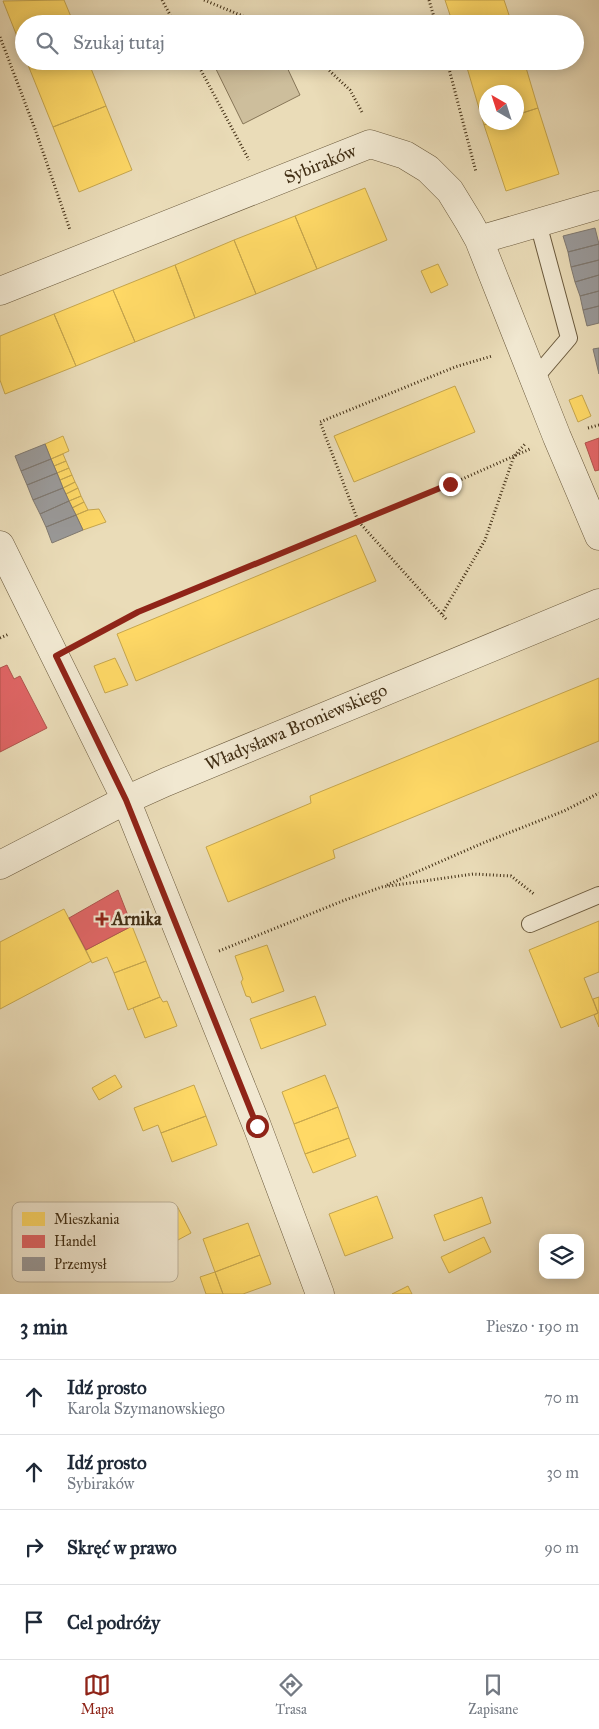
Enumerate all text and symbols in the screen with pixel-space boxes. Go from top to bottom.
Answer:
search box [15,15,584,70]
icon: search [33,29,61,57]
text: Szukaj tutaj [73,31,165,54]
north arrow [479,85,524,130]
street label: Sybiraków [281,140,359,188]
route end [439,473,462,496]
street label: Władysława Broniewskiego [202,679,391,776]
place label: Arnika [111,908,162,930]
marker: Arnika [96,913,108,925]
route start [246,1115,269,1138]
legend [12,1202,178,1282]
text: Mieszkania [54,1211,119,1228]
text: Handel [54,1233,96,1250]
map controls [539,1234,584,1279]
button: layers [539,1234,584,1279]
text: Przemysł [54,1256,107,1273]
text: 3 min [20,1314,68,1340]
text: Pieszo · 190 m [486,1317,579,1336]
text: Idź prosto [67,1376,147,1399]
icon: ahead [20,1383,48,1411]
text: 70 m [544,1388,579,1407]
text: Karola Szymanowskiego [67,1399,225,1418]
text: Idź prosto [67,1451,147,1474]
icon: ahead [20,1458,48,1486]
text: 30 m [546,1463,579,1482]
text: Sybiraków [67,1474,134,1493]
icon: right [20,1533,48,1561]
text: Skręć w prawo [67,1536,177,1559]
text: 90 m [544,1538,579,1557]
icon: arrive [20,1608,48,1636]
text: Cel podróży [67,1611,160,1634]
tab: Mapa [81,1671,114,1718]
tab: Trasa [275,1671,307,1718]
tab: Zapisane [468,1671,518,1718]

